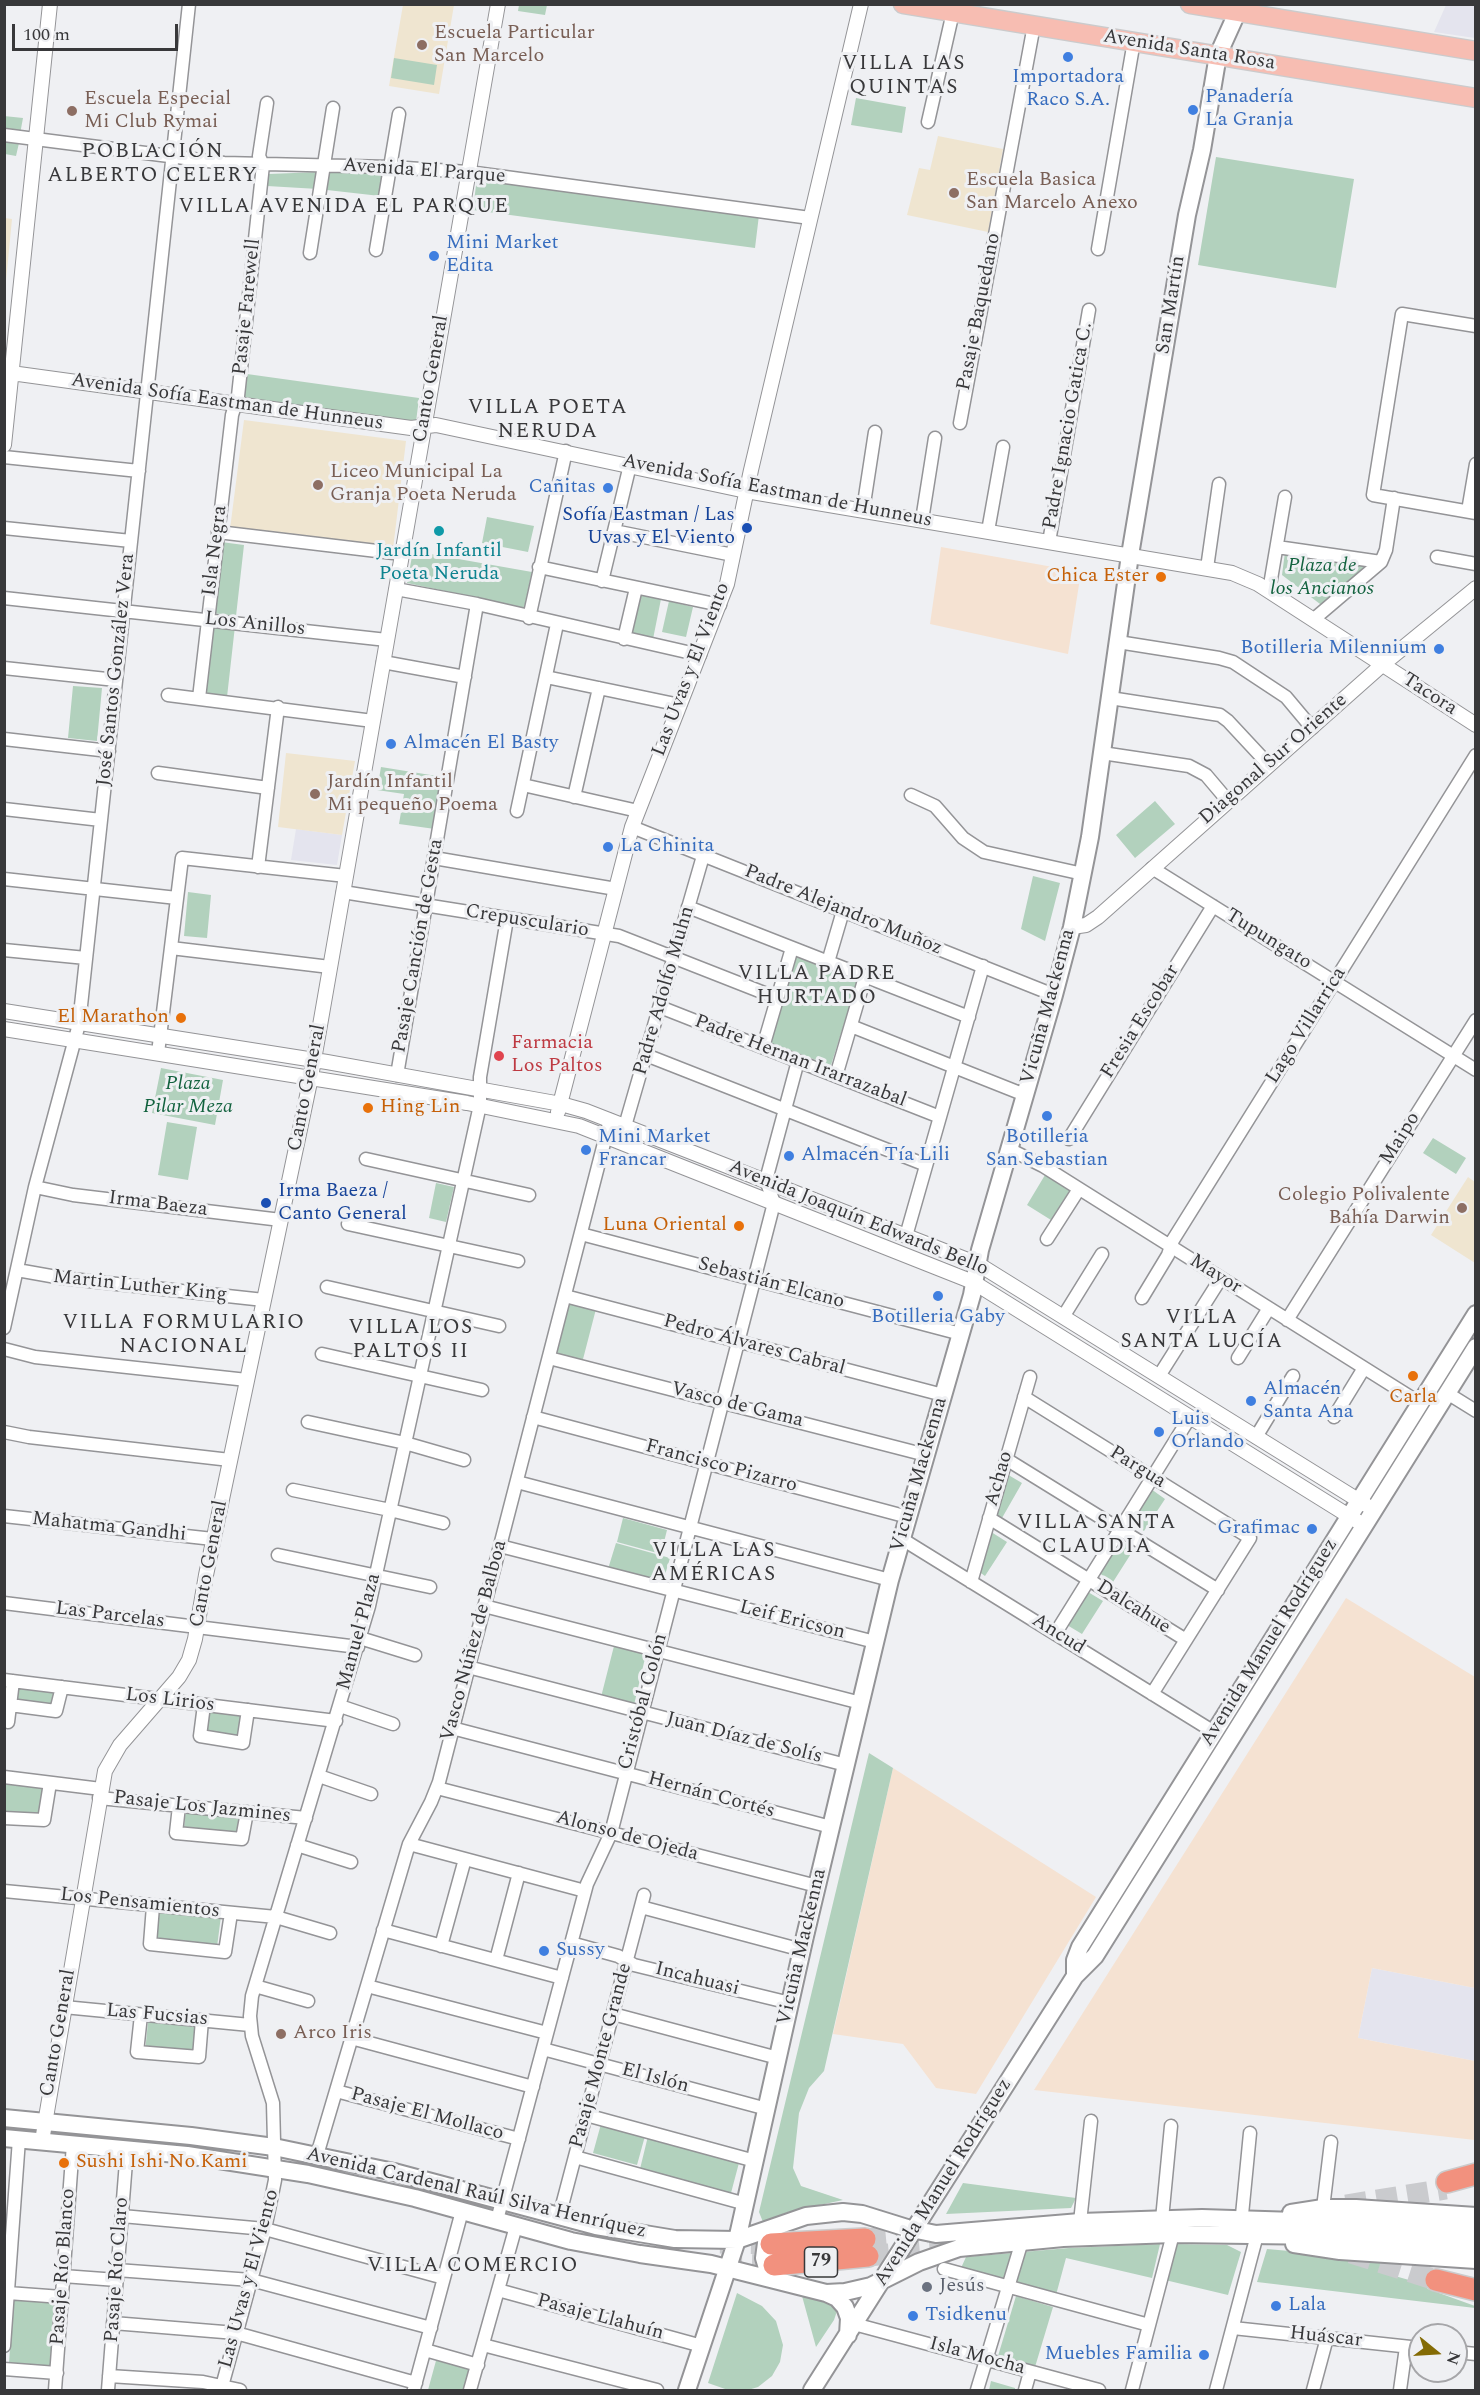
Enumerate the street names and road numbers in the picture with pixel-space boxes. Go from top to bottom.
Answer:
street label: Avenida Santa Rosa [1101,26,1277,76]
street label: Avenida El Parque [342,154,506,190]
street label: Pasaje Baquedano [953,231,1007,393]
street label: Pasaje Farewell [229,237,267,377]
street label: San Martín [1152,254,1192,356]
street label: Canto General [409,313,455,445]
street label: Padre Ignacio Gatica C. [1039,321,1099,531]
street label: Avenida Sofía Eastman de Hunneus [69,369,385,437]
street label: Avenida Sofía Eastman de Hunneus [620,450,934,534]
street label: Isla Negra [199,504,233,598]
street label: José Santos González Vera [93,552,141,788]
street label: Las Uvas y El Viento [648,580,736,760]
street label: Los Anillos [203,608,307,642]
street label: Tacora [1397,668,1461,722]
street label: Diagonal Sur Oriente [1195,689,1353,831]
street label: Pasaje Canción de Gesta [388,837,450,1055]
street label: Padre Alejandro Muñoz [741,860,945,962]
street label: Crepusculario [463,900,591,944]
street label: Padre Adolfo Muhn [629,904,701,1078]
street label: Tupungato [1221,904,1315,976]
street label: Vicuña Mackenna [1017,927,1081,1087]
street label: Fresia Escobar [1096,961,1186,1083]
street label: Lago Villarrica [1262,963,1352,1089]
street label: Padre Hernan Irarrazabal [691,1010,909,1114]
street label: Canto General [284,1022,332,1154]
street label: Maipo [1376,1108,1426,1170]
street label: Avenida Joaquín Edwards Bello [725,1156,991,1282]
street label: Irma Baeza [107,1187,209,1223]
street label: Mayor [1184,1250,1246,1300]
street label: Sebastián Elcano [695,1253,847,1315]
street label: Martin Luther King [52,1266,228,1308]
street label: Pedro Álvares Cabral [660,1310,848,1382]
street label: Vasco de Gama [668,1378,806,1434]
street label: Vicuña Mackenna [886,1395,954,1555]
street label: Francisco Pizarro [642,1435,800,1499]
street label: Pargua [1104,1441,1170,1495]
street label: Achao [981,1449,1019,1509]
street label: Canto General [186,1498,234,1630]
street label: Mahatma Gandhi [31,1508,187,1548]
street label: Avenida Manuel Rodríguez [1196,1535,1344,1751]
street label: Vasco Núñez de Balboa [437,1538,513,1744]
street label: Manuel Plaza [333,1571,387,1693]
street label: Dalcahue [1092,1576,1174,1640]
street label: Leif Ericson [737,1596,847,1646]
street label: Las Parcelas [54,1597,166,1635]
street label: Ancud [1027,1609,1089,1661]
street label: Cristóbal Colón [614,1631,674,1773]
street label: Los Lirios [124,1684,216,1718]
street label: Juan Díaz de Solís [664,1708,824,1770]
street label: Hernán Cortés [645,1768,777,1824]
street label: Pasaje Los Jazmines [112,1787,292,1829]
street label: Alonso de Ojeda [553,1806,701,1868]
street label: Vicuña Mackenna [773,1866,833,2028]
street label: Los Pensamientos [59,1884,221,1924]
street label: Incahuasi [652,1958,742,2002]
street label: Pasaje Monte Grande [566,1961,638,2151]
street label: Canto General [36,1967,82,2099]
street label: Las Fucsias [105,2000,209,2032]
street label: El Islón [619,2059,691,2099]
street label: Avenida Manuel Rodríguez [870,2075,1018,2291]
street label: Pasaje El Mollaco [348,2083,506,2147]
street label: Avenida Cardenal Raúl Silva Henríquez [304,2143,648,2245]
street label: Las Uvas y El Viento [215,2187,285,2371]
street label: Pasaje Río Blanco [47,2188,81,2346]
street label: Pasaje Río Claro [101,2196,135,2344]
road number: 79 [804,2247,838,2277]
street label: Pasaje Llahuín [534,2290,666,2346]
street label: Huáscar [1288,2322,1364,2354]
street label: Isla Mocha [927,2333,1027,2381]

